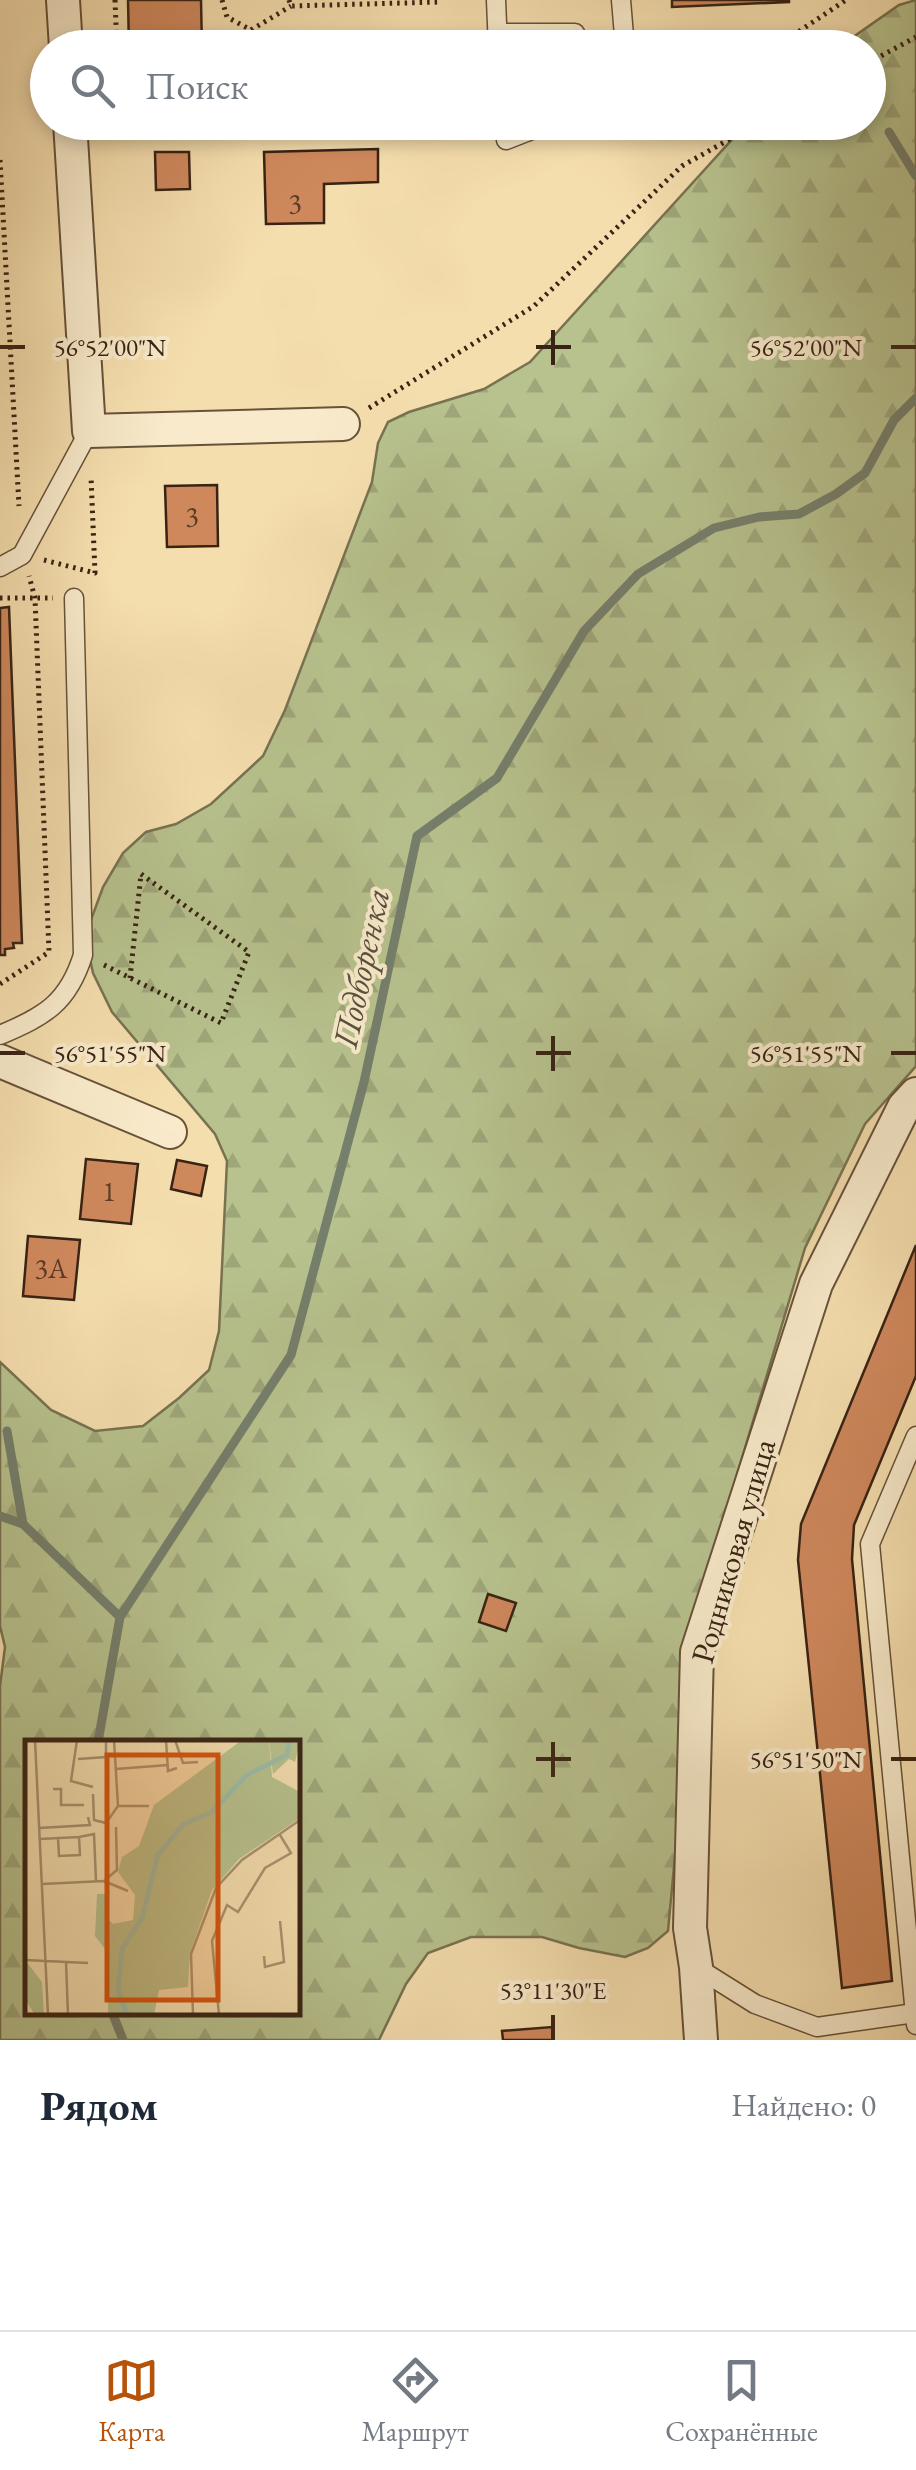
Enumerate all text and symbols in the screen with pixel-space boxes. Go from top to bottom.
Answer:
search box [30,30,886,140]
icon: search [65,58,120,113]
text: Поиск [145,61,248,110]
house number: 3 [288,185,302,221]
text: 56°52'00"N [54,331,166,363]
text: 56°52'00"N [750,331,862,363]
house number: 3 [185,498,199,534]
water label: Подборенка [321,884,400,1053]
text: 56°51'55"N [54,1037,166,1069]
text: 56°51'55"N [750,1037,862,1069]
house number: 1 [102,1173,116,1209]
house number: 3А [35,1250,68,1286]
street label: Родниковая улица [681,1434,785,1668]
inset map [25,1740,300,2015]
text: 56°51'50"N [750,1743,862,1775]
text: 53°11'30"E [500,1974,606,2006]
text: Рядом [40,2078,158,2133]
text: Найдено: 0 [731,2084,876,2126]
tab: Карта [98,2353,165,2449]
tab: Маршрут [361,2353,469,2449]
tab: Сохранённые [665,2353,818,2449]

